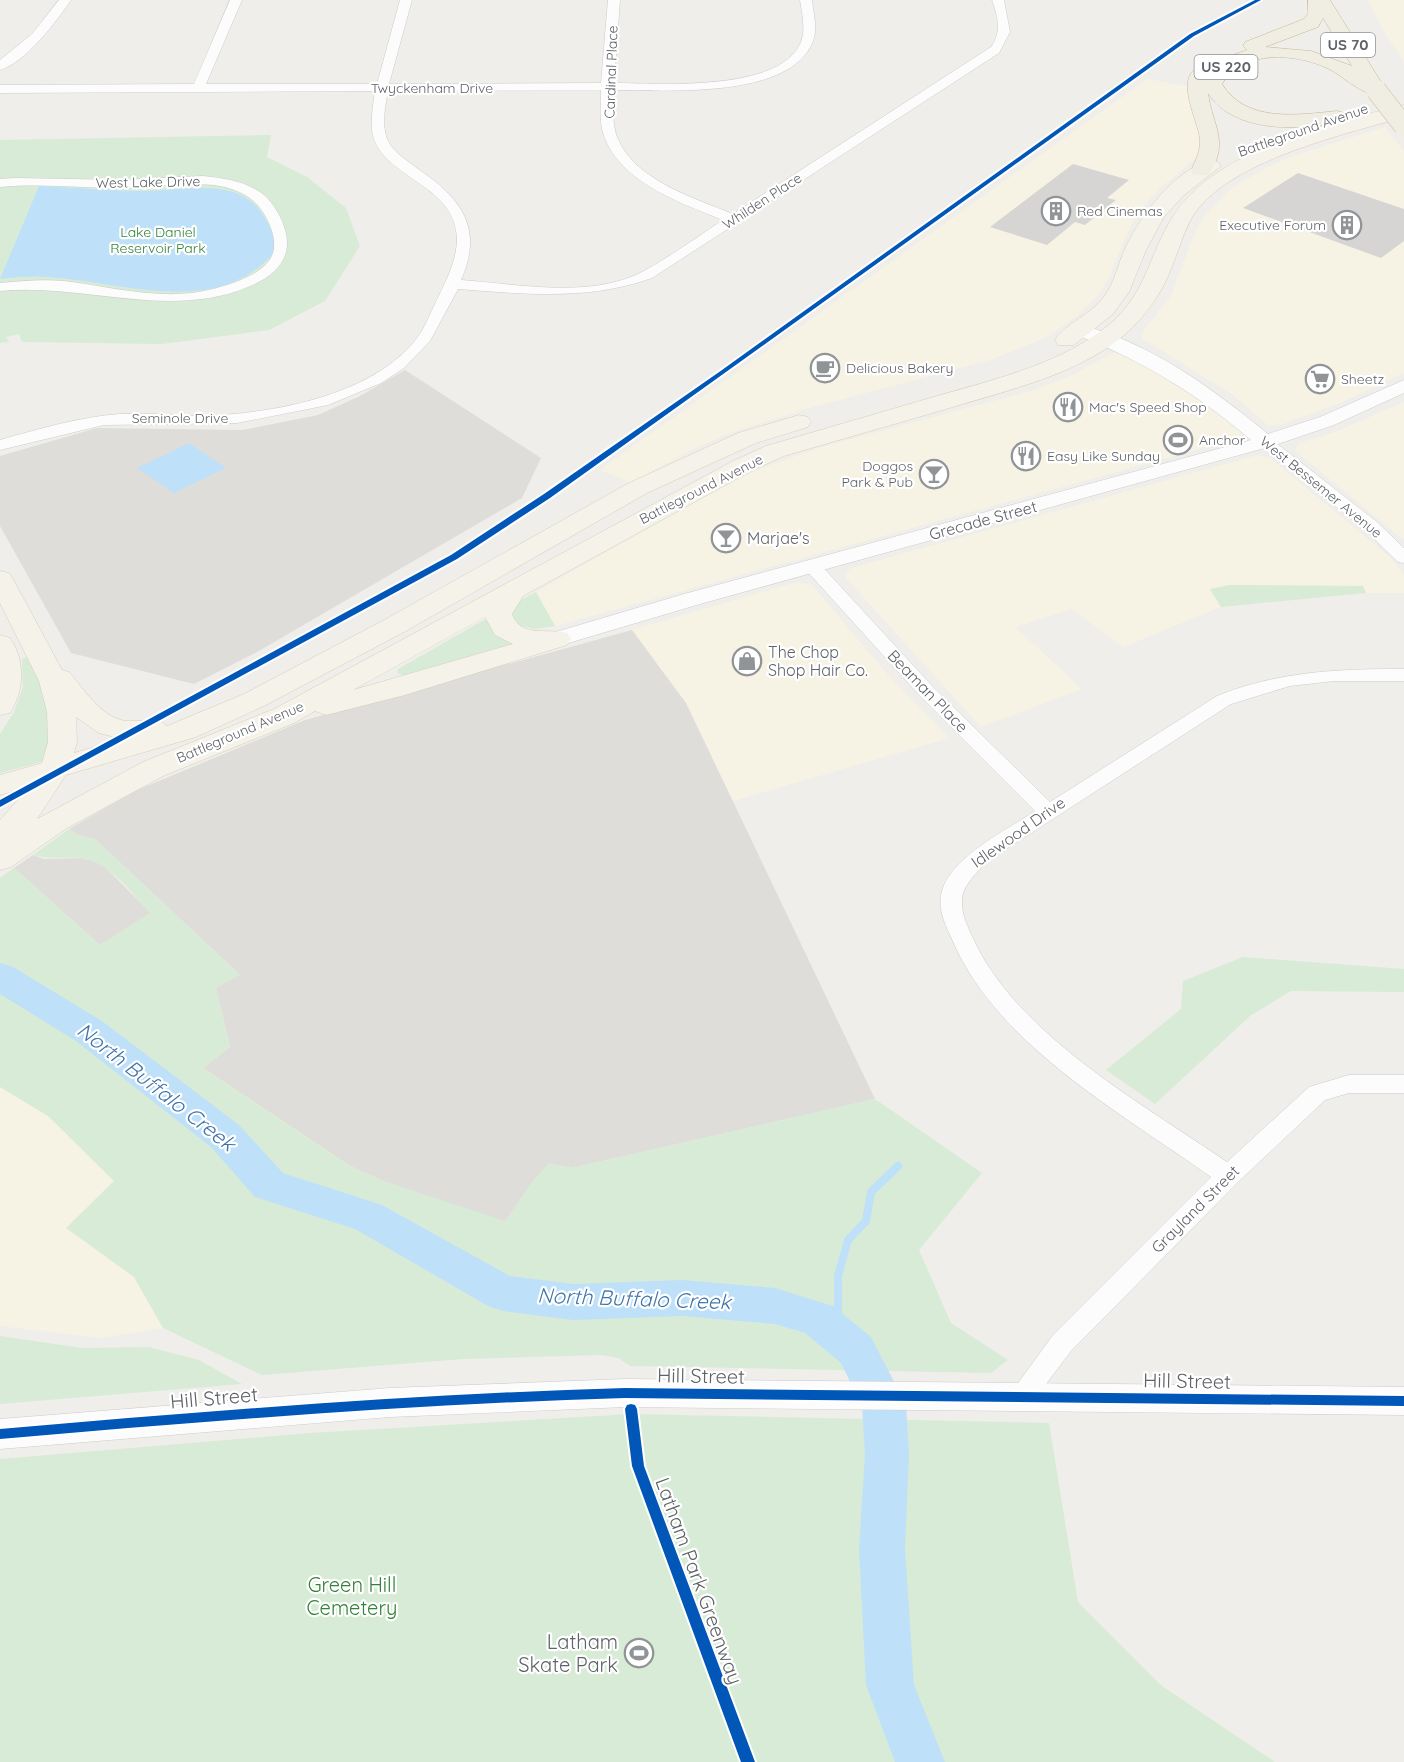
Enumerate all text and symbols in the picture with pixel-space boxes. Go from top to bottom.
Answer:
street label: Cardinal Place [600,25,622,119]
road number: US 70 [1321,33,1375,57]
road number: US 220 [1194,55,1258,79]
street label: Twyckenham Drive [371,79,493,97]
street label: Battleground Avenue [1236,99,1371,161]
street label: Whilden Place [719,169,805,233]
street label: West Lake Drive [95,172,201,192]
building icon: Red Cinemas [1040,195,1072,227]
place label: Red Cinemas [1077,202,1162,220]
building icon: Executive Forum [1331,209,1363,241]
place label: Executive Forum [1219,216,1326,234]
park label: Lake Daniel Reservoir Park [110,223,206,257]
cafe icon: Delicious Bakery [809,352,841,384]
place label: Delicious Bakery [846,359,953,377]
supermarket icon: Sheetz [1304,363,1336,395]
place label: Sheetz [1341,370,1384,388]
restaurant icon: Mac's Speed Shop [1052,391,1084,423]
place label: Mac's Speed Shop [1089,398,1207,416]
street label: Seminole Drive [132,409,228,427]
sports icon: Anchor [1162,424,1194,456]
place label: Anchor [1199,431,1246,449]
street label: West Bessemer Avenue [1256,432,1386,542]
restaurant icon: Easy Like Sunday [1010,440,1042,472]
place label: Easy Like Sunday [1047,447,1160,465]
street label: Battleground Avenue [636,450,766,528]
place label: Doggos Park & Pub [841,457,913,491]
bar icon: Doggos Park & Pub [918,458,950,490]
street label: Grecade Street [927,496,1039,544]
bar icon: Marjae's [710,522,742,554]
place label: Marjae's [747,528,810,548]
place label: The Chop Shop Hair Co. [768,642,868,680]
shop icon: The Chop Shop Hair Co. [731,645,763,677]
street label: Beaman Place [884,645,972,737]
street label: Battleground Avenue [174,697,306,767]
street label: Idlewood Drive [967,792,1069,872]
water label: North Buffalo Creek [72,1016,242,1157]
street label: Grayland Street [1147,1161,1243,1257]
water label: North Buffalo Creek [537,1282,733,1314]
street label: Hill Street [657,1362,745,1389]
street label: Hill Street [1143,1367,1231,1394]
street label: Hill Street [169,1381,259,1414]
street label: Latham Park Greenway [650,1474,749,1688]
park label: Green Hill Cemetery [307,1572,397,1620]
place label: Latham Skate Park [518,1629,618,1677]
sports icon: Latham Skate Park [623,1637,655,1669]

